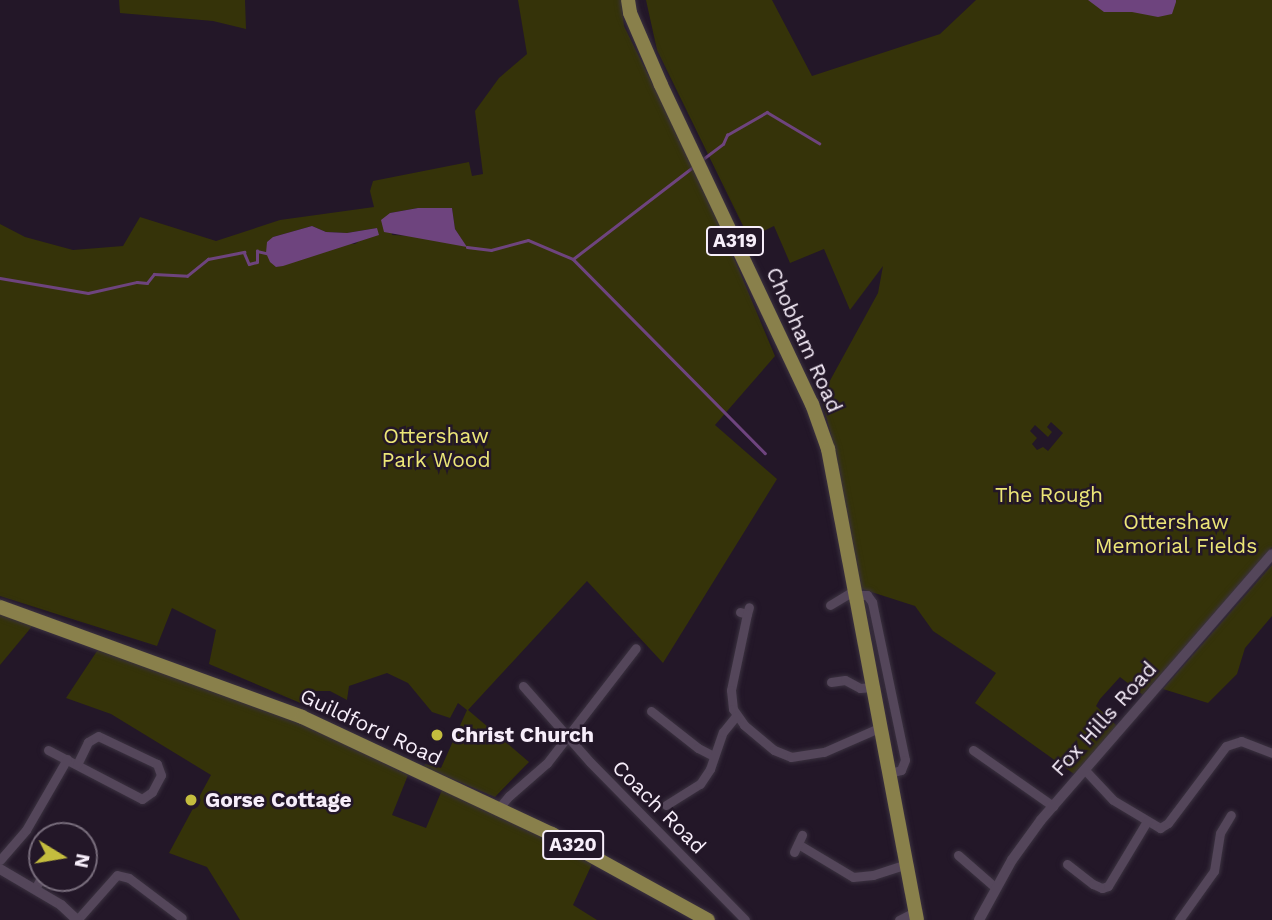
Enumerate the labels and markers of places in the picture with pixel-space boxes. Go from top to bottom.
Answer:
place label: Christ Church [451,722,594,748]
marker: Christ Church [429,727,445,743]
place label: Gorse Cottage [205,787,352,813]
marker: Gorse Cottage [183,792,199,808]

